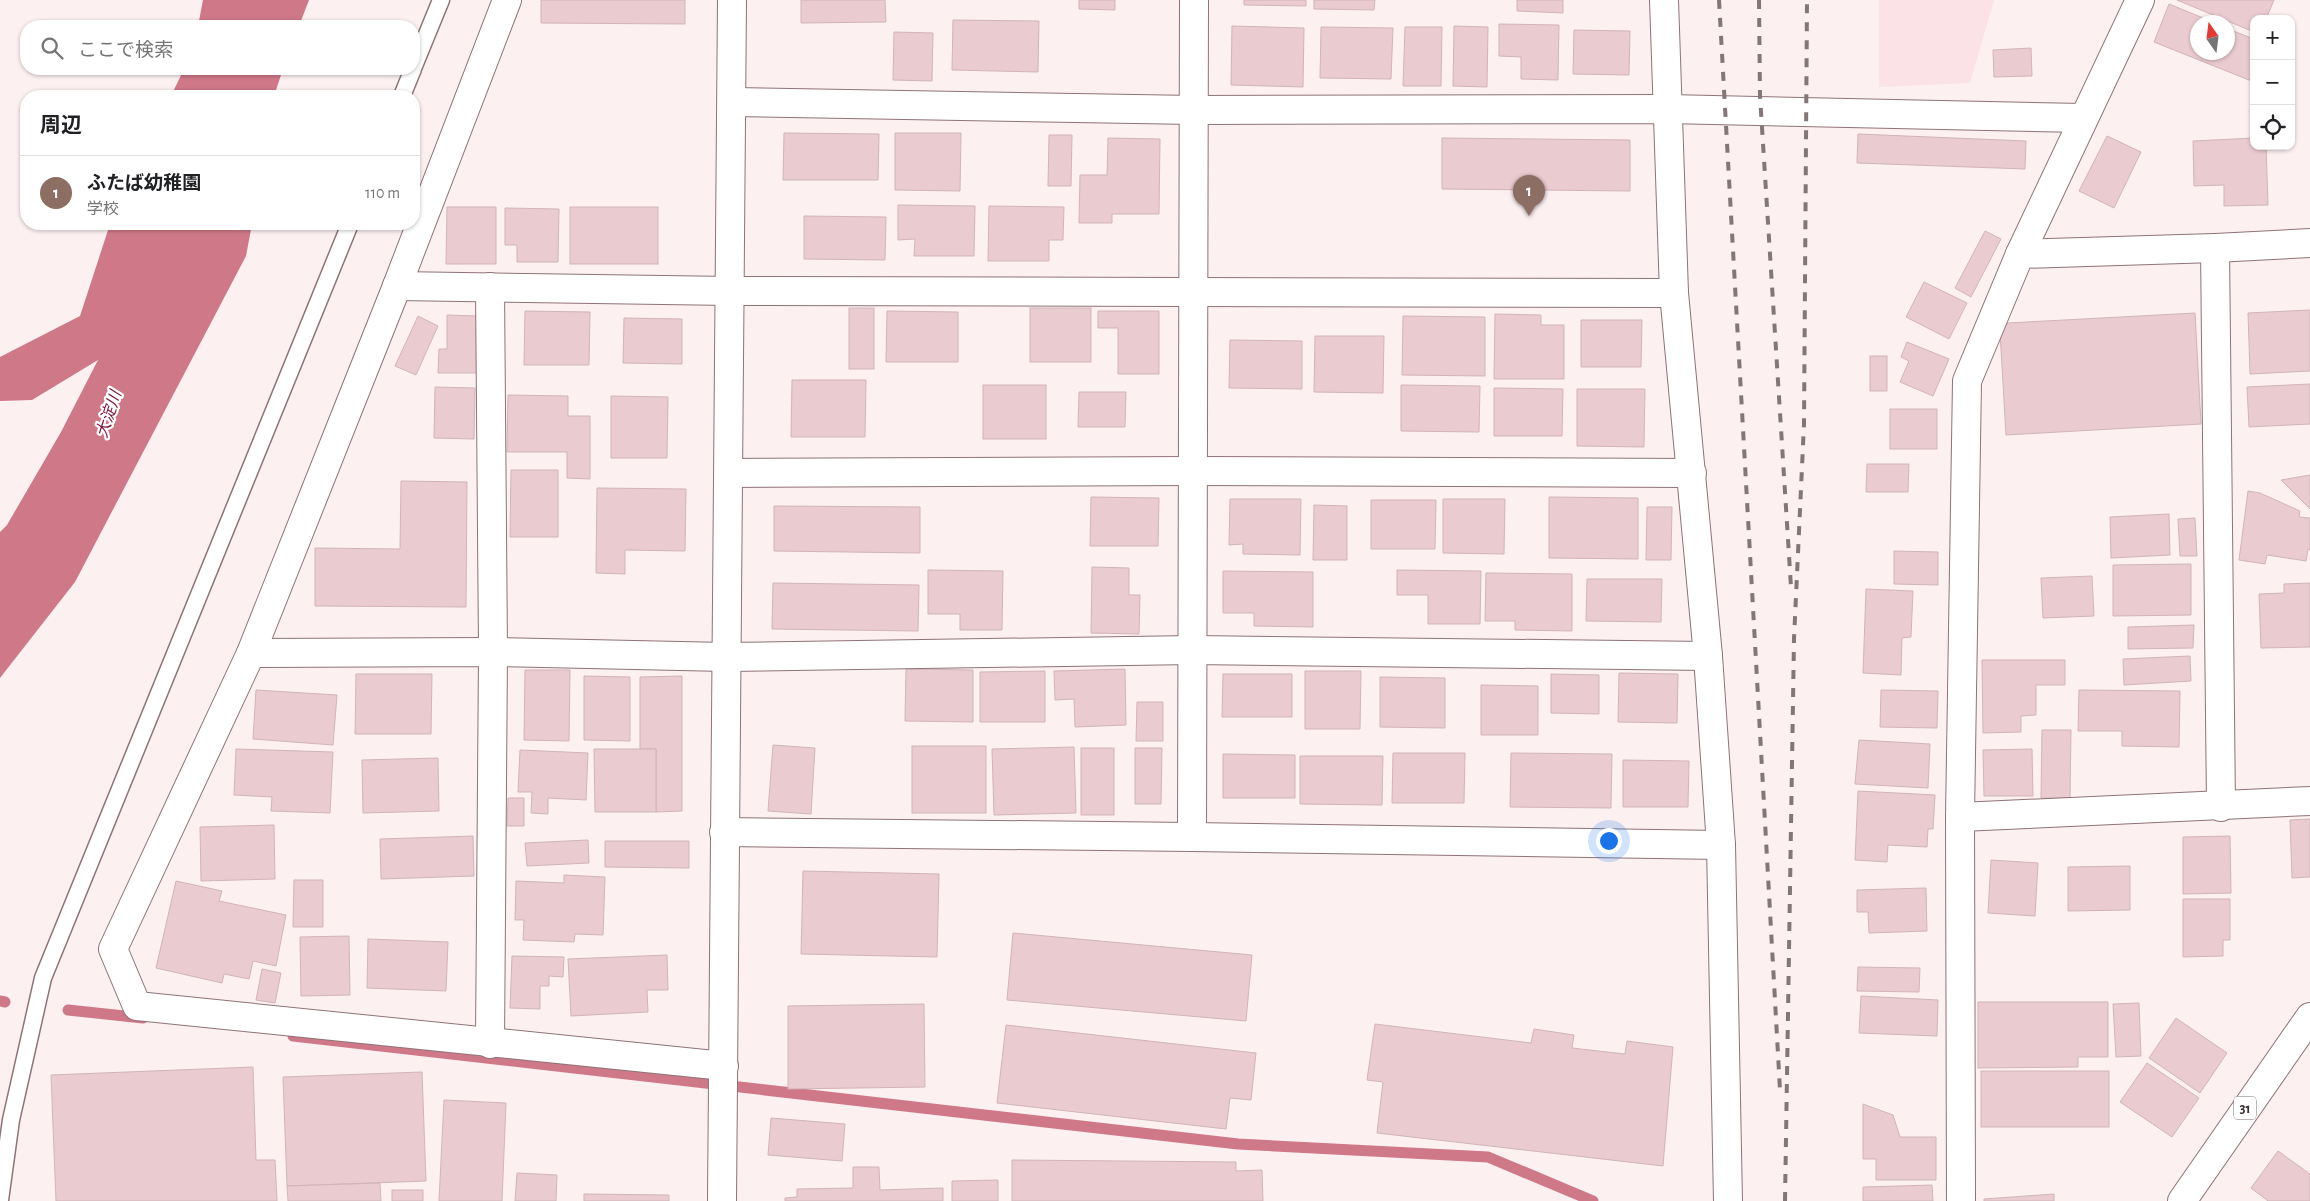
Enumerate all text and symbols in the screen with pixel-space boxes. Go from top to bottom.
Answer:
north arrow [2190,15,2235,60]
map controls [2250,15,2295,150]
button: + [2250,15,2295,60]
search box [20,20,420,75]
icon: search [38,34,66,62]
text: ここで検索 [78,41,173,60]
button: − [2250,60,2295,105]
button: locate [2250,105,2295,150]
text: 周辺 [40,115,82,136]
text: ふたば幼稚園 [87,174,201,193]
pin: 1 [1513,175,1545,216]
text: 1 [53,185,59,201]
text: 110 m [365,185,400,201]
text: 学校 [87,201,119,217]
water label: 大淀川 [93,387,125,440]
your location [1596,828,1622,854]
road number: 31 [2234,1096,2256,1120]

